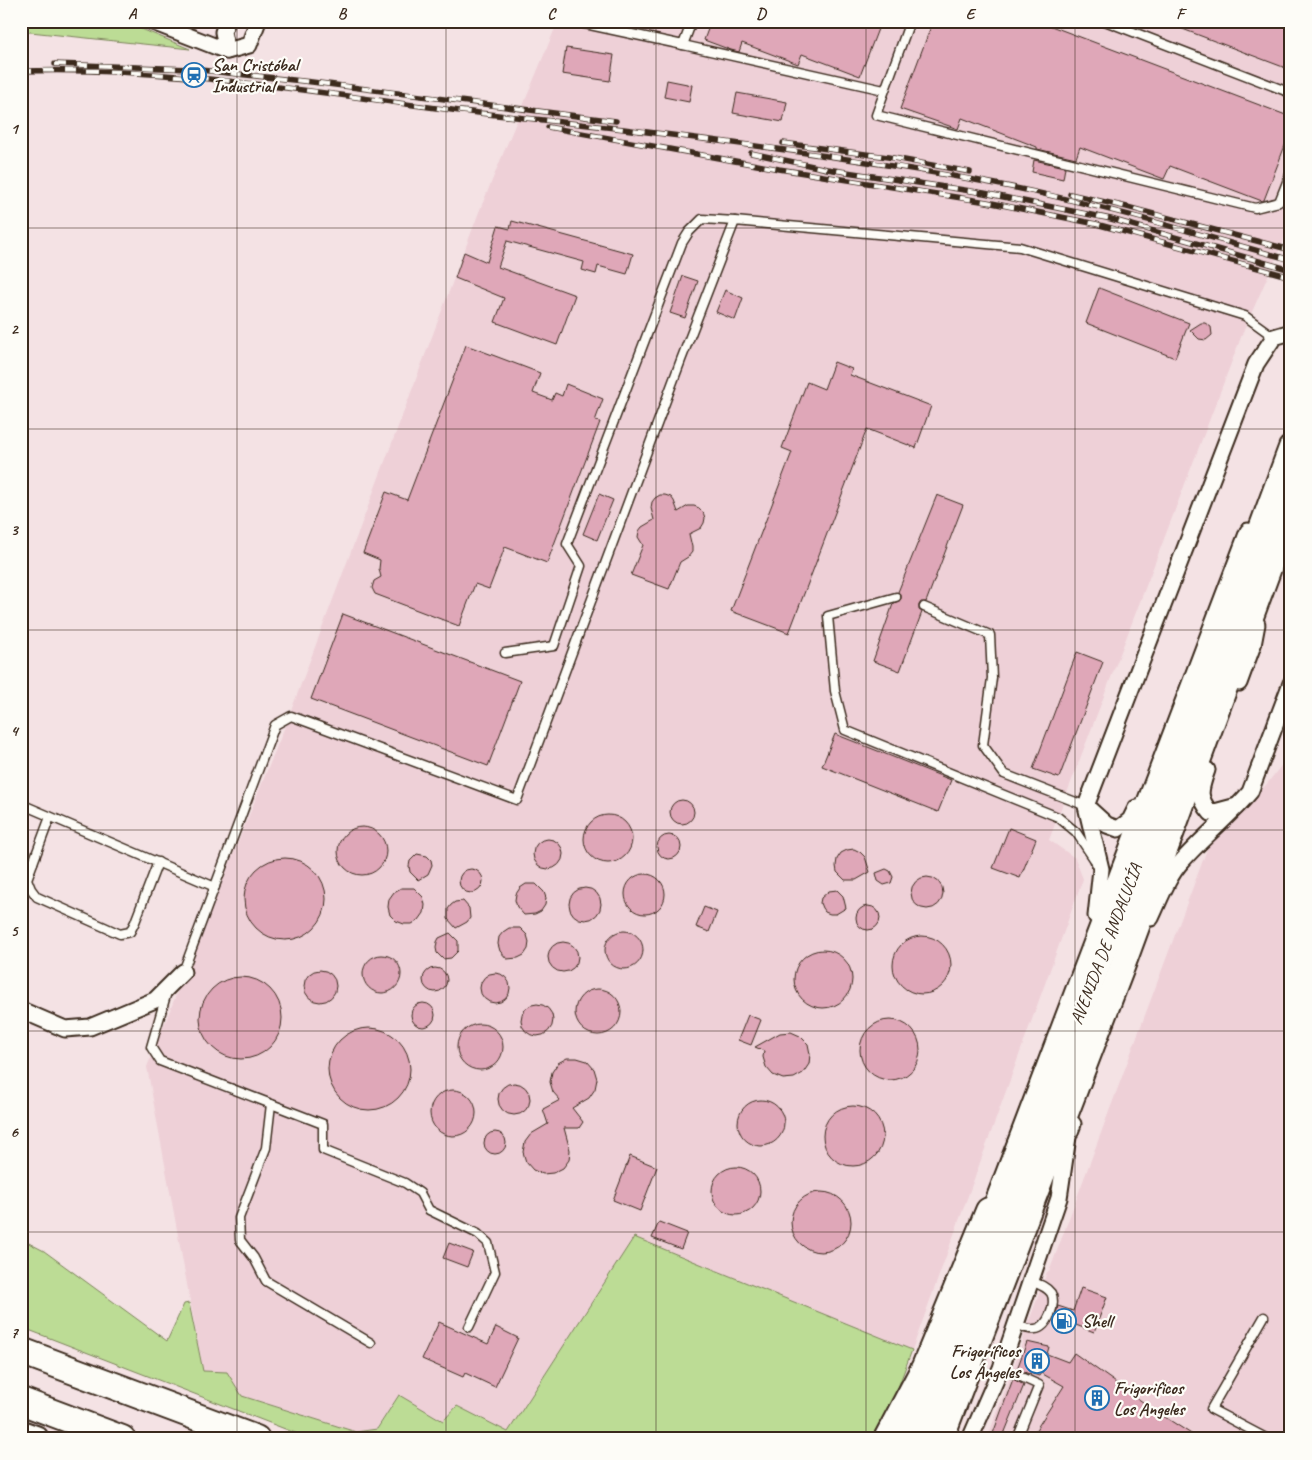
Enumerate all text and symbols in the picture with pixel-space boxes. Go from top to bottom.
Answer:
text: A [128,4,138,24]
text: B [338,4,348,24]
text: C [547,4,557,24]
text: D [756,4,767,24]
text: E [966,4,977,24]
text: F [1176,4,1187,24]
place label: San Cristóbal Industrial [212,54,302,97]
station icon: San Cristóbal Industrial [181,62,207,88]
text: 1 [10,119,19,139]
text: 2 [10,319,19,339]
text: 3 [10,520,19,540]
text: 4 [10,721,19,741]
street label: AVENIDA DE ANDALUCÍA [1065,860,1147,1027]
text: 5 [11,921,20,941]
text: 6 [10,1122,19,1142]
fuel station icon: Shell [1051,1308,1077,1334]
place label: Shell [1082,1310,1116,1332]
text: 7 [10,1323,19,1343]
place label: Frigoríficos Los Ángeles [950,1340,1022,1383]
building icon: Frigoríficos Los Ángeles [1024,1348,1050,1374]
place label: Frigorificos Los Angeles [1114,1377,1186,1420]
building icon: Frigorificos Los Angeles [1084,1385,1110,1411]

